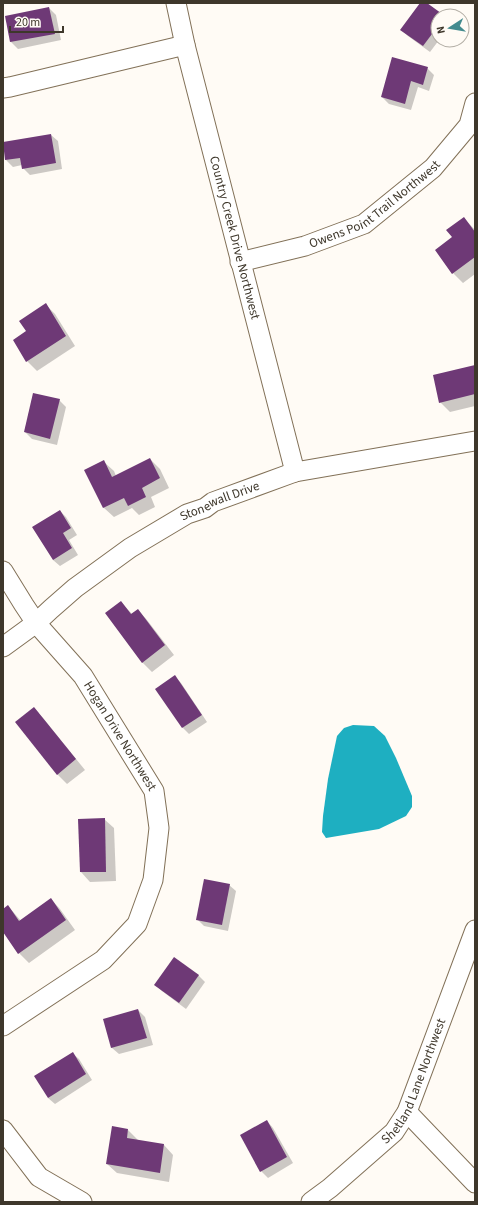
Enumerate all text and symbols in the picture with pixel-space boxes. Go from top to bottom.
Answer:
scale bar [10,8,63,34]
north arrow [430,8,470,48]
text: 20 m [16,14,40,31]
text: N [433,25,449,35]
street label: Country Creek Drive Northwest [205,154,264,322]
street label: Owens Point Trail Northwest [307,156,445,253]
street label: Stonewall Drive [176,477,262,525]
street label: Hogan Drive Northwest [79,678,161,795]
street label: Shetland Lane Northwest [377,1015,450,1148]

